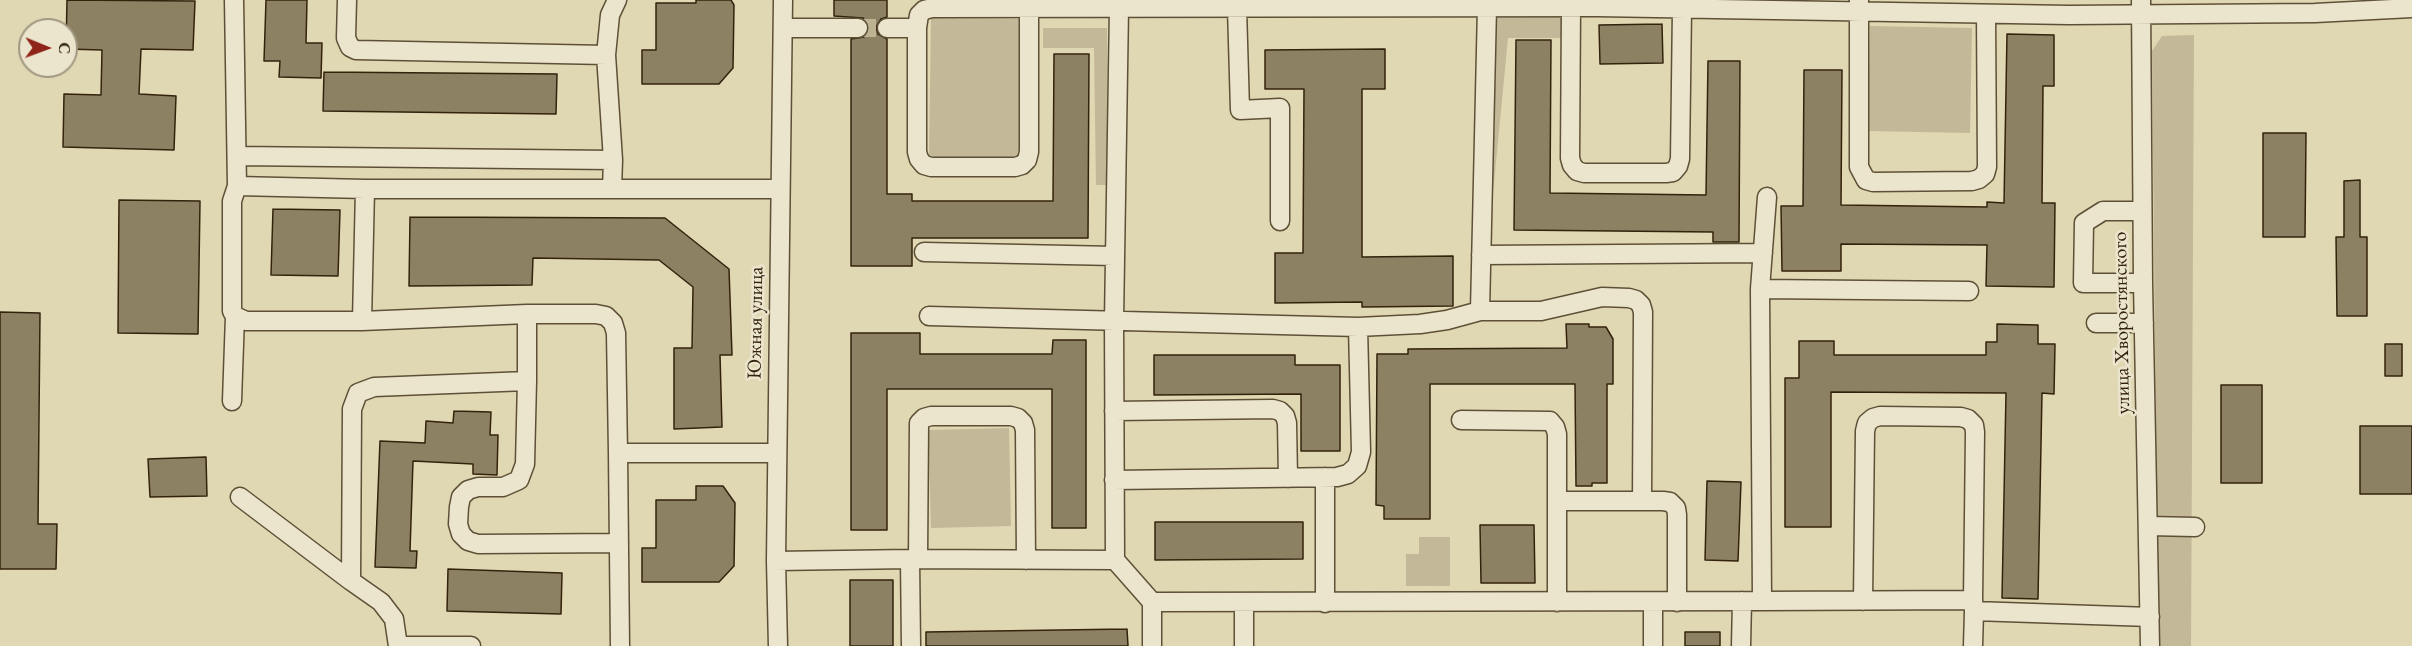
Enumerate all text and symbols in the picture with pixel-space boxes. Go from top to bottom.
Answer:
north arrow [18,18,78,78]
text: С [54,42,75,54]
street label: улица Хворостянского [2108,232,2136,414]
street label: Южная улица [743,266,769,380]

